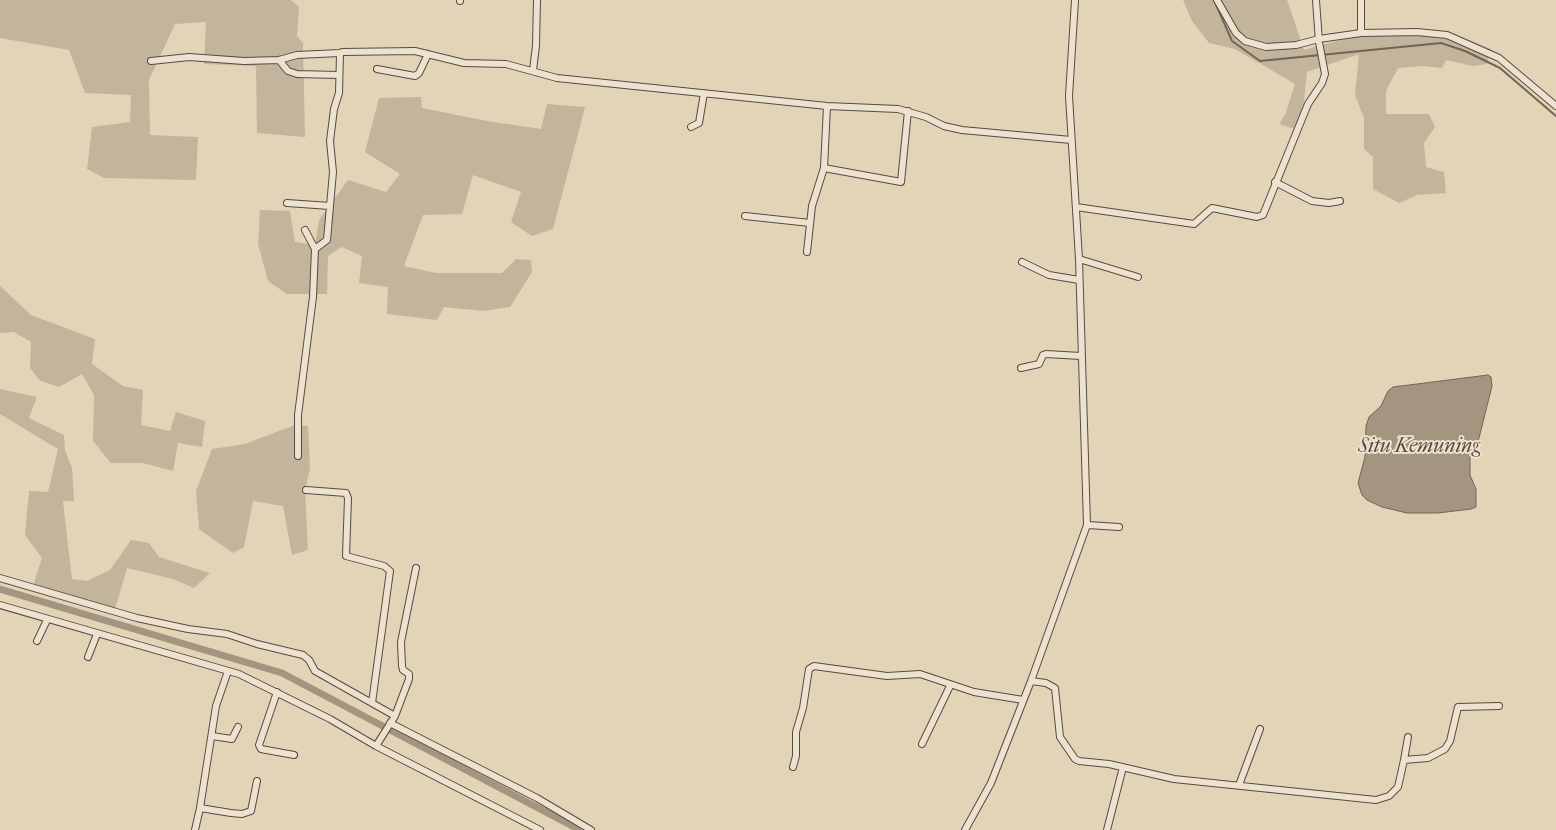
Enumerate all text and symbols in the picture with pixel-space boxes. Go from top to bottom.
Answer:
water label: Situ Kemuning [1358,435,1480,459]

